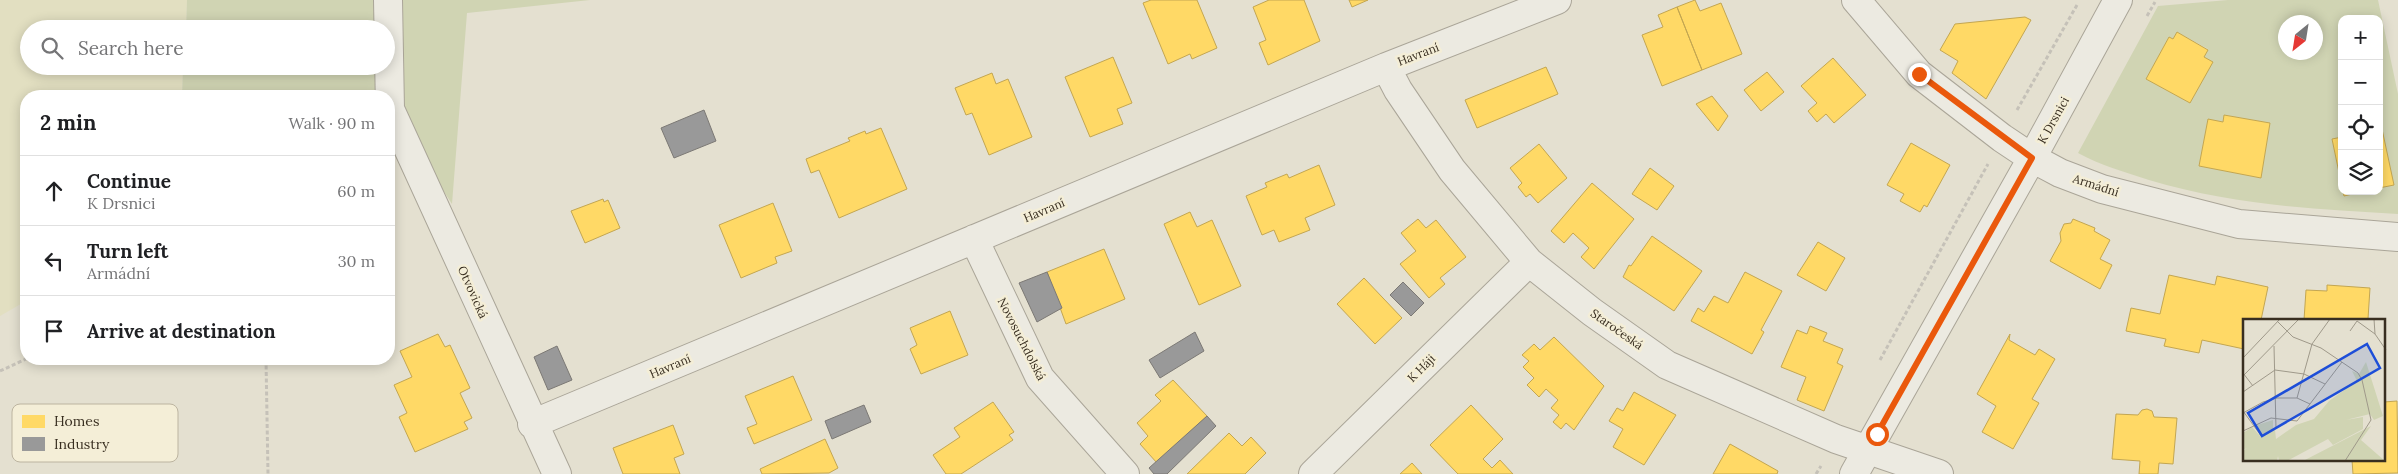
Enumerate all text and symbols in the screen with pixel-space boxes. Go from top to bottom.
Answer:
north arrow [2278,15,2323,60]
map controls [2338,15,2383,195]
button: + [2338,15,2383,60]
search box [20,20,395,75]
icon: search [38,34,66,62]
text: Search here [78,36,184,60]
street label: Havraní [1395,39,1441,69]
button: − [2338,60,2383,105]
route end [1908,63,1931,86]
street label: K Drsnici [2034,94,2072,146]
button: locate [2338,105,2383,150]
text: 2 min [40,109,96,136]
text: Walk · 90 m [288,113,375,133]
button: layers [2338,150,2383,195]
text: Continue [87,169,171,193]
street label: Armádní [2070,170,2121,199]
icon: ahead [40,177,68,205]
text: 60 m [337,181,375,201]
text: K Drsnici [87,193,156,213]
street label: Havraní [1021,195,1067,225]
text: Turn left [87,239,168,263]
icon: left [40,247,68,275]
text: 30 m [338,251,375,271]
text: Armádní [87,263,150,283]
street label: Otvovická [455,263,491,321]
street label: Novosuchdolská [995,295,1049,383]
street label: Staročeská [1588,305,1646,353]
icon: arrive [40,317,68,345]
text: Arrive at destination [87,319,276,343]
inset map [2243,319,2386,462]
street label: Havraní [647,351,693,381]
street label: K Háji [1404,351,1438,385]
legend [12,404,178,462]
text: Homes [54,412,99,430]
route start [1866,423,1889,446]
text: Industry [54,435,110,453]

